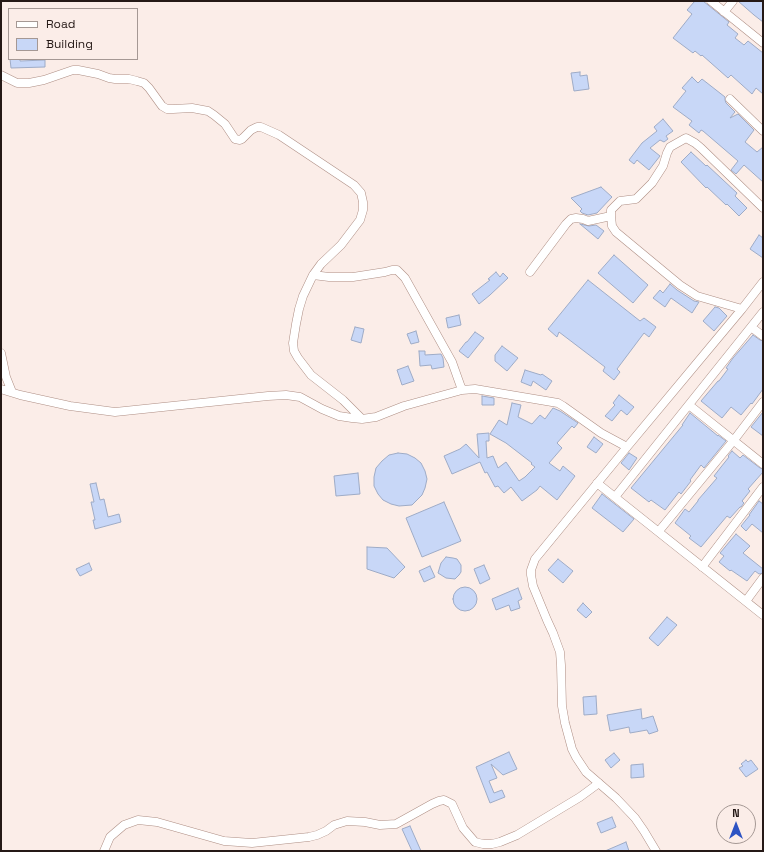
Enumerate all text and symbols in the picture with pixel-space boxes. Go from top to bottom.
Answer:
legend [8,8,138,60]
text: Road [46,16,75,32]
text: Building [46,36,93,52]
north arrow [716,804,756,844]
text: N [732,806,740,820]

